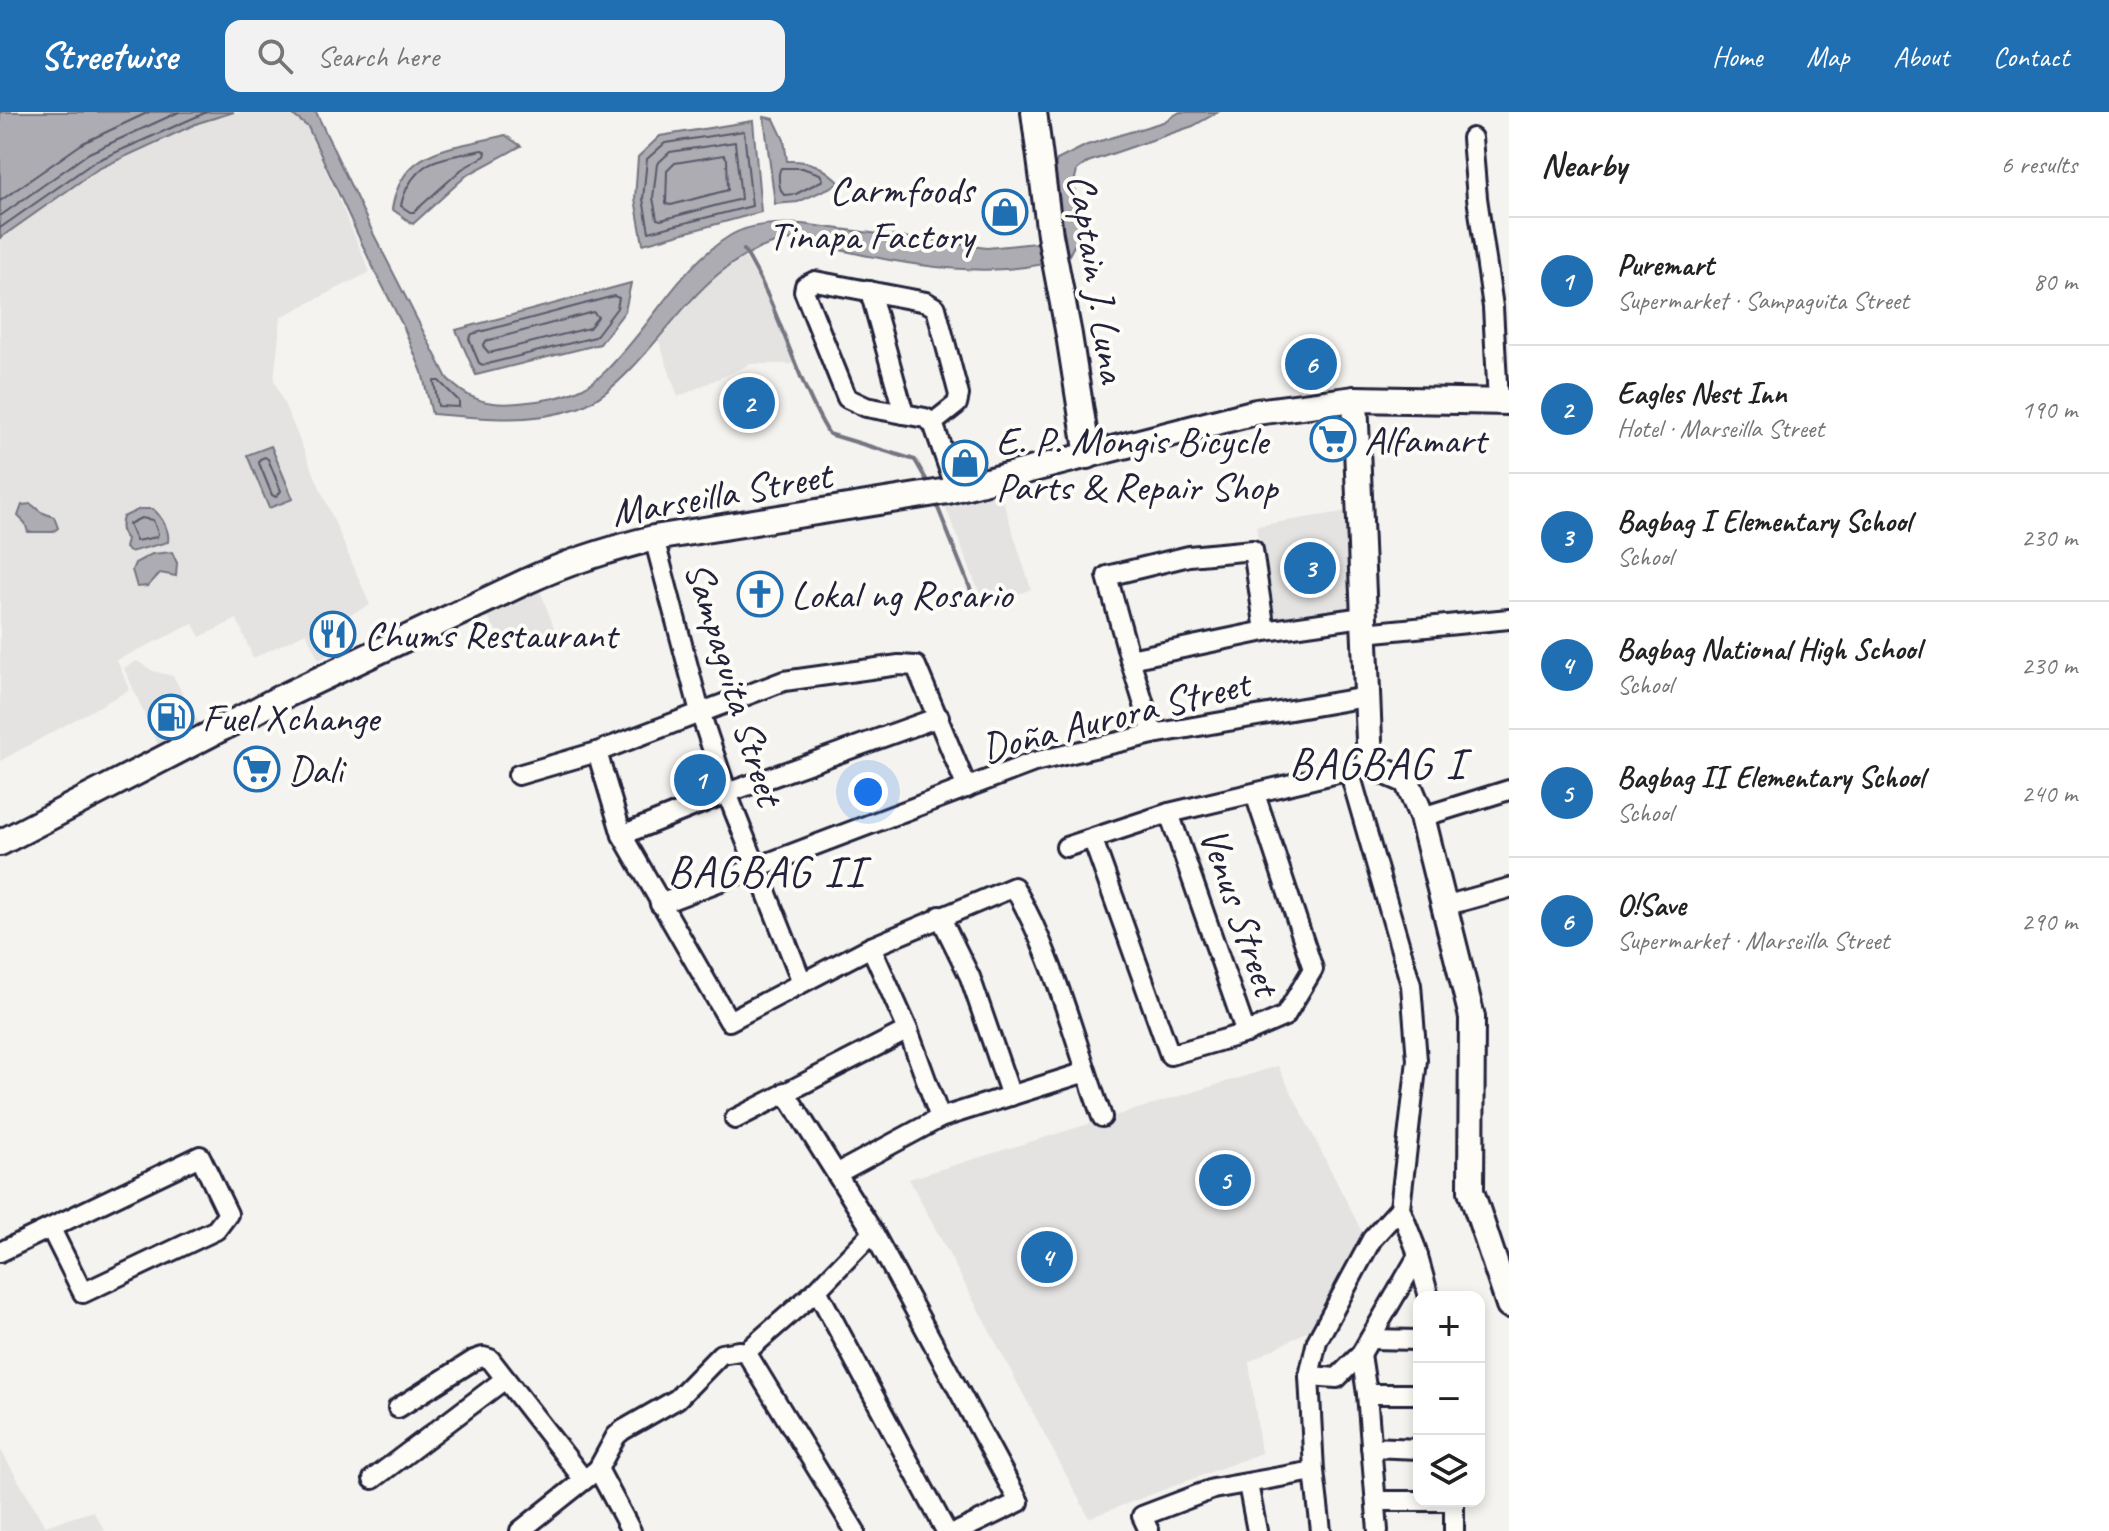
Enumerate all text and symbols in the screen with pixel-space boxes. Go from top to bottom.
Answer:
search box [225,20,785,92]
text: Streetwise [40,33,177,80]
icon: search [253,34,297,78]
text: Search here [317,37,439,75]
text: Home [1712,39,1762,74]
text: Map [1806,39,1849,74]
text: About [1893,39,1949,74]
text: Contact [1993,39,2069,74]
text: Nearby [1541,143,1627,186]
text: 6 results [2001,148,2077,181]
place label: Carmfoods Tinapa Factory [768,165,977,261]
street label: Captain J. Luna [1056,171,1139,389]
shop icon: Carmfoods Tinapa Factory [981,188,1029,236]
text: Puremart [1617,246,1714,284]
text: 1 [1561,265,1573,298]
text: 80 m [2033,265,2077,298]
text: Supermarket · Sampaguita Street [1617,284,1909,317]
pin: 6 [1285,334,1337,394]
pin: 2 [723,373,775,433]
text: Eagles Nest Inn [1617,374,1787,412]
text: 2 [1561,393,1573,426]
text: 190 m [2021,393,2077,426]
text: Hotel · Marseilla Street [1617,412,1824,445]
supermarket icon: Alfamart [1309,415,1357,463]
place label: Alfamart [1364,415,1490,465]
place label: E. P. Mongis Bicycle Parts & Repair Shop [996,416,1279,512]
shop icon: E. P. Mongis Bicycle Parts & Repair Shop [941,439,989,487]
street label: Marseilla Street [608,449,838,538]
text: Bagbag I Elementary School [1617,502,1911,540]
text: 3 [1561,521,1573,554]
text: 230 m [2021,521,2077,554]
pin: 3 [1284,538,1336,598]
text: School [1617,540,1673,573]
street label: Sampaguita Street [673,556,796,815]
church icon: Lokal ng Rosario [736,570,784,618]
place label: Lokal ng Rosario [791,570,1014,620]
restaurant icon: Chums Restaurant [309,610,357,658]
place label: Chums Restaurant [364,610,620,660]
text: Bagbag National High School [1617,630,1921,668]
text: 4 [1561,649,1573,682]
text: 230 m [2021,649,2077,682]
street label: Doña Aurora Street [976,658,1258,773]
text: School [1617,668,1673,701]
fuel station icon: Fuel Xchange [147,693,195,741]
place label: Fuel Xchange [202,693,382,743]
district label: BAGBAG I [1289,736,1472,791]
supermarket icon: Dali [233,745,281,793]
place label: Dali [288,745,347,795]
pin: 1 [674,750,726,810]
text: Bagbag II Elementary School [1617,758,1924,796]
your location [848,772,888,812]
text: 5 [1561,777,1573,810]
text: 240 m [2021,777,2077,810]
text: School [1617,796,1673,829]
street label: Venus Street [1188,821,1293,1005]
district label: BAGBAG II [667,844,872,899]
text: O!Save [1617,886,1686,924]
text: 6 [1561,905,1573,938]
text: 290 m [2021,905,2077,938]
text: Supermarket · Marseilla Street [1617,924,1889,957]
pin: 5 [1199,1150,1251,1210]
pin: 4 [1021,1227,1073,1287]
map controls [1413,1291,1485,1507]
button: + [1413,1291,1485,1363]
button: − [1413,1363,1485,1435]
button: layers [1413,1435,1485,1507]

